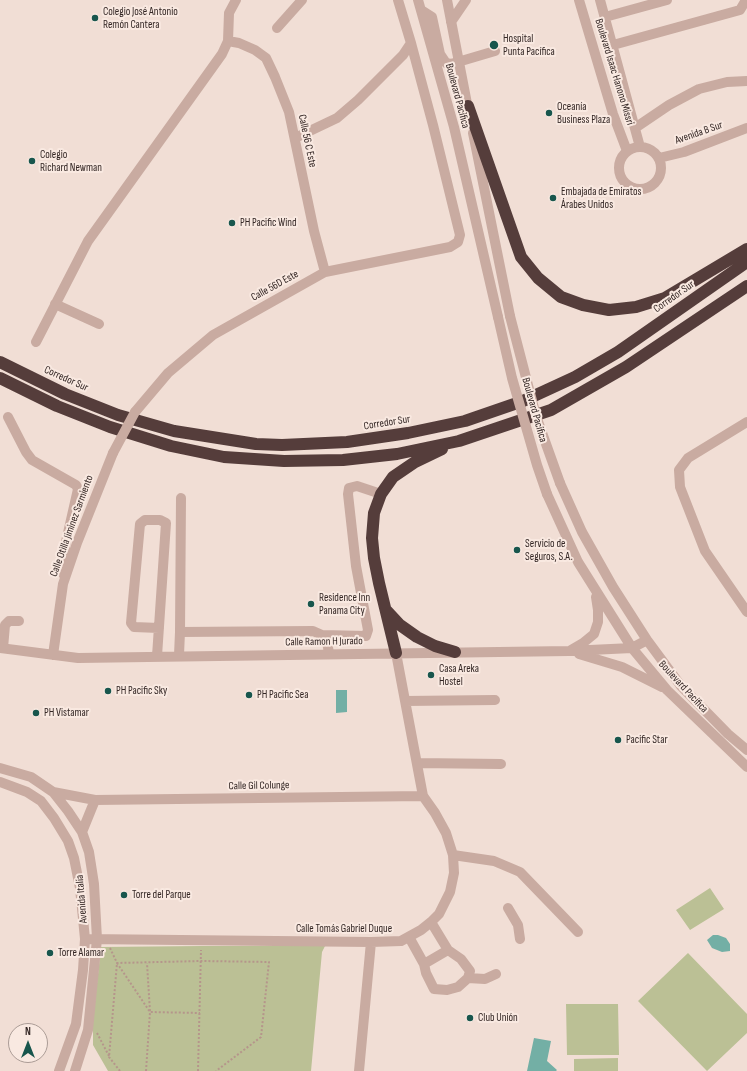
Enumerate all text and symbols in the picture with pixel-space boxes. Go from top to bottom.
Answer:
place label: Colegio José Antonio Remón Cantera [103,5,178,31]
marker: Colegio José Antonio Remón Cantera [90,13,100,23]
street label: Boulevard Isaac Hanono Missri [592,17,636,127]
place label: Hospital Punta Pacífica [503,32,555,58]
marker: Hospital Punta Pacífica [488,39,500,51]
street label: Boulevard Pacífica [442,62,472,130]
place label: Oceanía Business Plaza [557,100,610,126]
marker: Oceanía Business Plaza [544,108,554,118]
street label: Calle 56 C Este [295,113,319,169]
street label: Avenida B Sur [673,119,725,147]
place label: Colegio Richard Newman [40,148,102,174]
marker: Colegio Richard Newman [27,156,37,166]
place label: Embajada de Emiratos Árabes Unidos [561,185,642,211]
marker: Embajada de Emiratos Árabes Unidos [548,193,558,203]
place label: PH Pacific Wind [240,216,297,230]
marker: PH Pacific Wind [227,218,237,228]
street label: Calle 56D Este [249,268,301,304]
street label: Corredor Sur [651,278,697,316]
street label: Corredor Sur [42,363,90,395]
street label: Boulevard Pacífica [518,376,550,444]
street label: Corredor Sur [363,413,411,433]
street label: Calle Otilla Jiminez Sarmiento [47,473,97,579]
place label: Servicio de Seguros, S.A. [525,537,572,563]
marker: Servicio de Seguros, S.A. [512,545,522,555]
place label: Residence Inn Panama City [319,591,370,617]
marker: Residence Inn Panama City [306,599,316,609]
street label: Calle Ramon H Jurado [285,635,363,649]
street label: Boulevard Pacífica [655,658,711,716]
place label: Casa Areka Hostel [439,662,479,688]
marker: Casa Areka Hostel [426,670,436,680]
place label: PH Pacific Sky [116,684,167,698]
marker: PH Pacific Sky [103,686,113,696]
place label: PH Pacific Sea [257,688,308,702]
marker: PH Pacific Sea [244,690,254,700]
place label: PH Vistamar [44,706,89,720]
marker: PH Vistamar [31,708,41,718]
place label: Pacific Star [626,733,668,747]
marker: Pacific Star [613,735,623,745]
street label: Calle Gil Colunge [228,779,290,793]
street label: Avenida Italia [73,874,91,924]
place label: Torre del Parque [132,888,191,902]
marker: Torre del Parque [119,890,129,900]
street label: Calle Tomás Gabriel Duque [296,922,392,936]
place label: Torre Alamar [58,946,104,960]
marker: Torre Alamar [45,948,55,958]
place label: Club Unión [478,1011,518,1025]
marker: Club Unión [465,1013,475,1023]
north arrow [8,1023,48,1063]
text: N [25,1025,31,1038]

